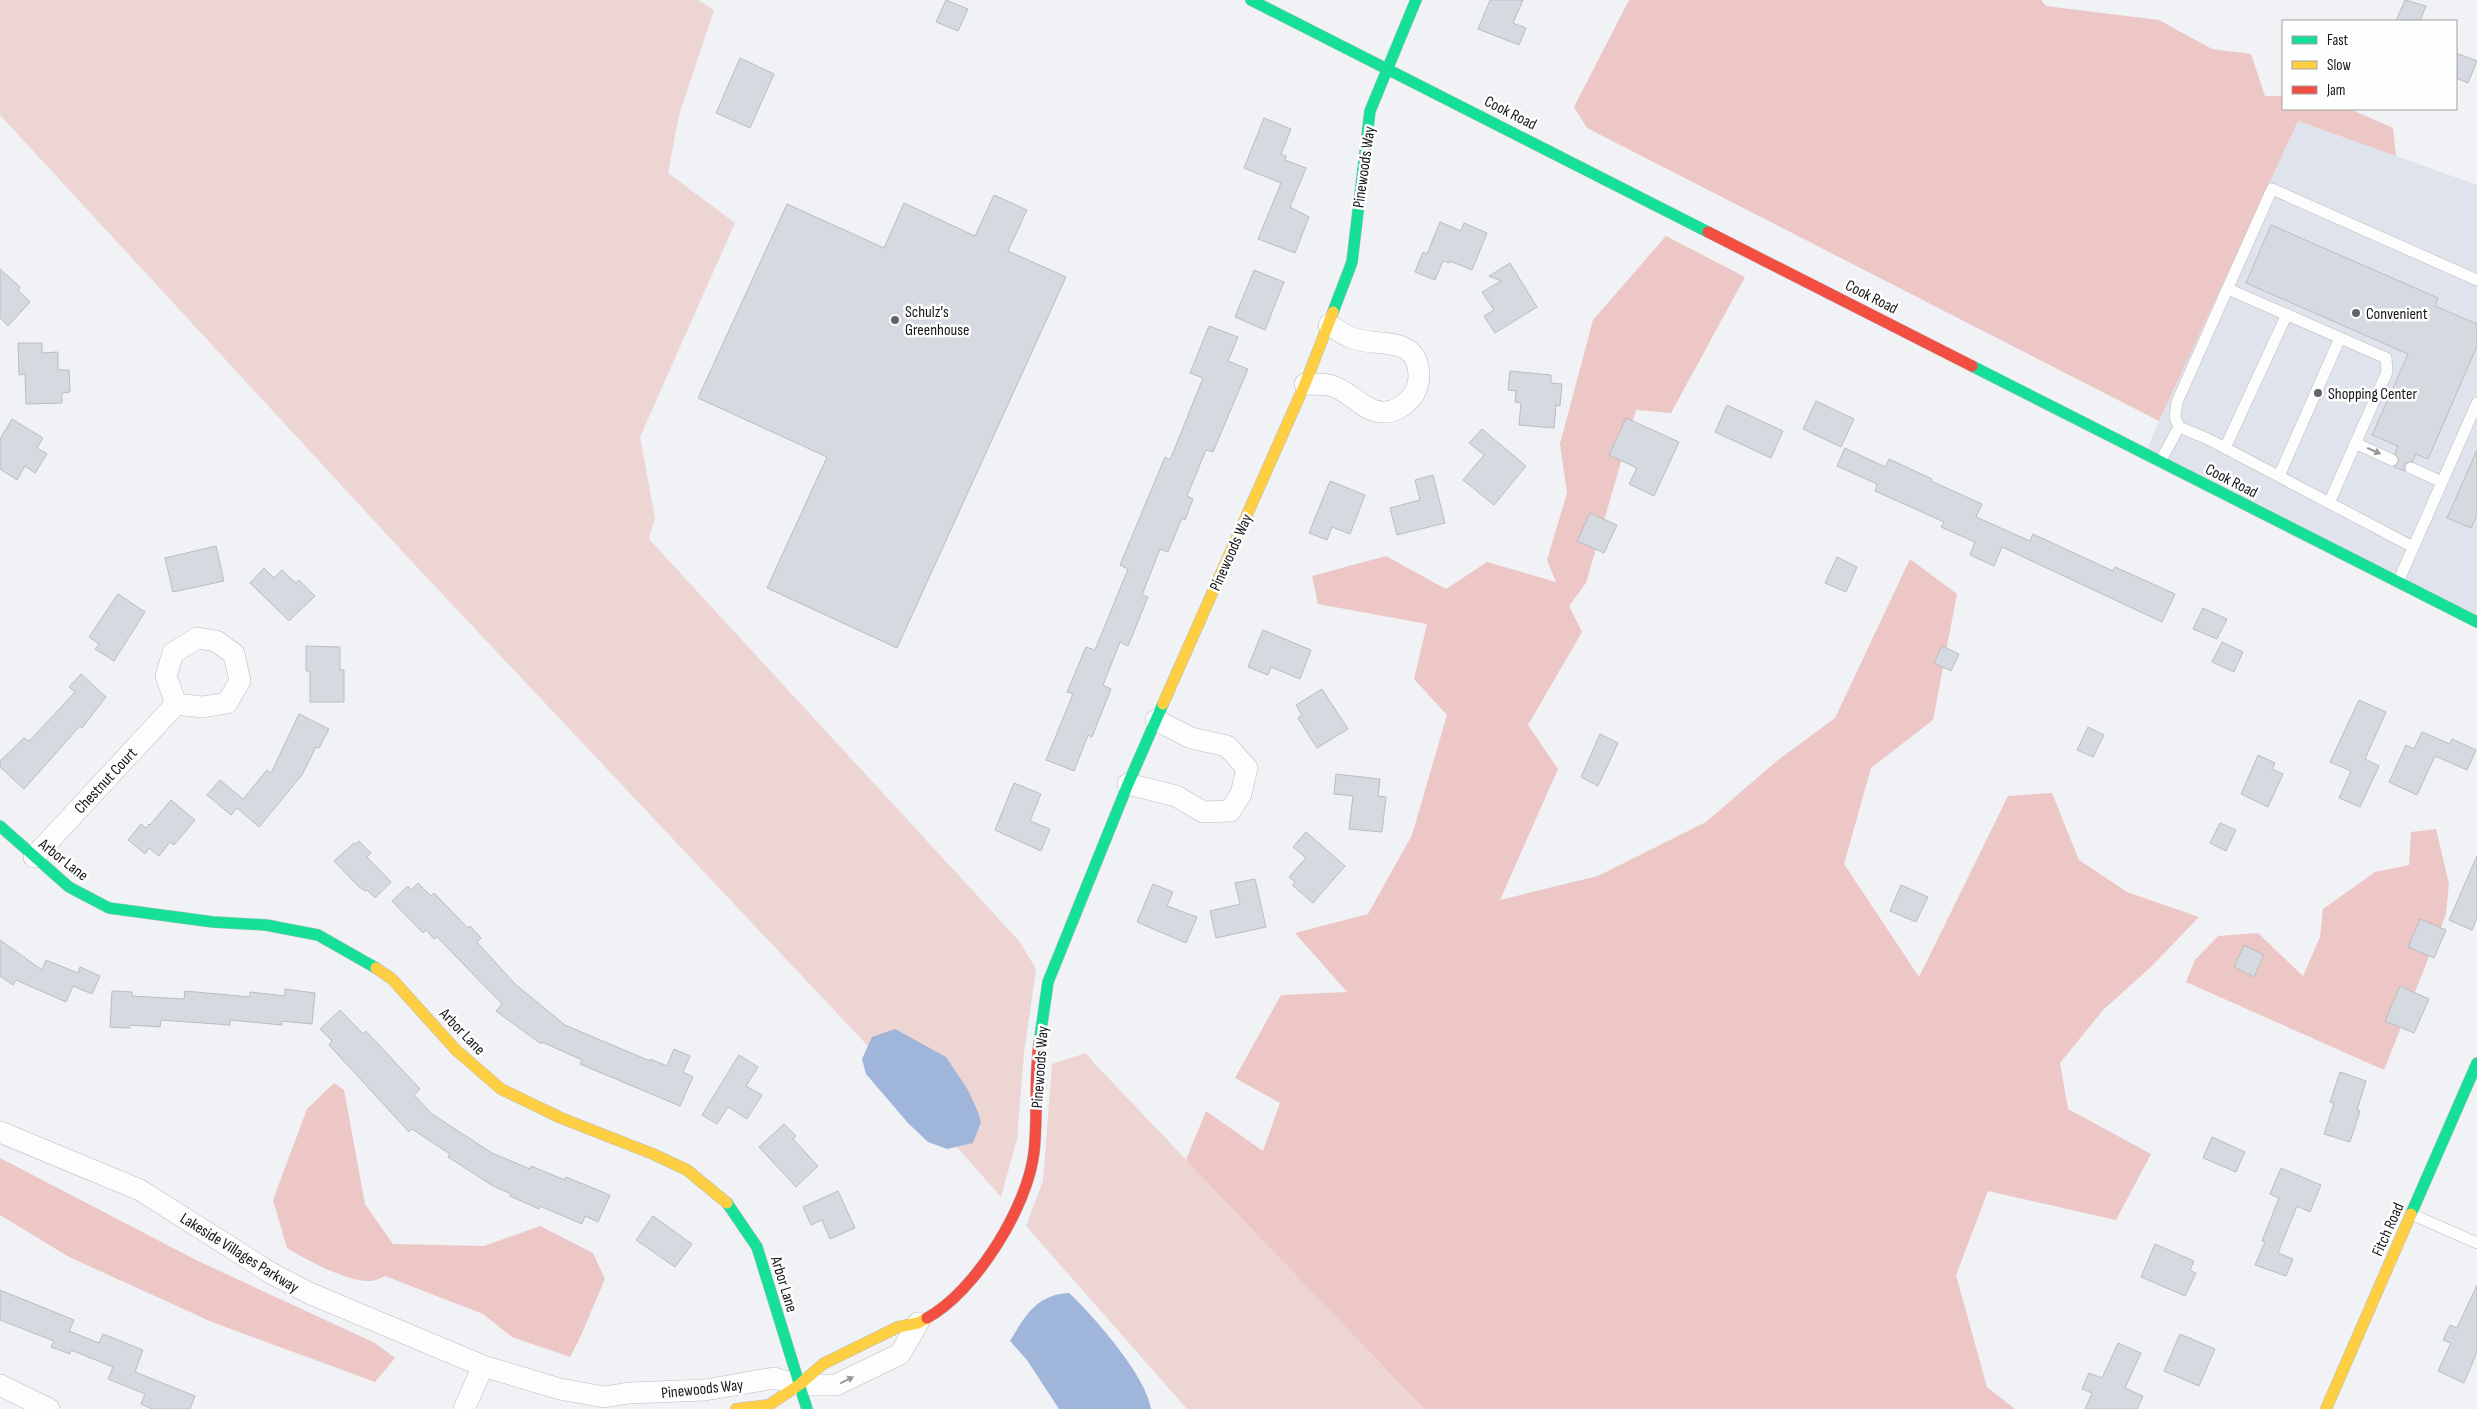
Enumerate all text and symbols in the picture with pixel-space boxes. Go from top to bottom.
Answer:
legend [2282,20,2457,110]
text: Fast [2327,31,2349,50]
text: Slow [2327,56,2351,75]
text: Jam [2326,81,2345,100]
street label: Cook Road [1481,92,1540,135]
street label: Pinewoods Way [1349,125,1380,209]
street label: Cook Road [1842,276,1901,319]
place label: Schulz's Greenhouse [905,303,969,340]
place label: Convenient [2366,305,2428,324]
marker: Convenient [2350,307,2362,319]
marker: Schulz's Greenhouse [889,314,901,326]
place label: Shopping Center [2328,385,2418,404]
marker: Shopping Center [2312,387,2324,399]
one-way arrow [2367,448,2381,456]
street label: Cook Road [2202,460,2261,503]
street label: Pinewoods Way [1206,511,1257,594]
street label: Chestnut Court [71,744,142,818]
street label: Arbor Lane [34,834,92,885]
street label: Arbor Lane [434,1004,489,1059]
street label: Pinewoods Way [1028,1025,1053,1109]
street label: Fitch Road [2368,1200,2409,1259]
street label: Lakeside Villages Parkway [176,1209,302,1297]
street label: Arbor Lane [766,1253,801,1315]
street label: Pinewoods Way [660,1376,744,1403]
one-way arrow [840,1376,854,1384]

